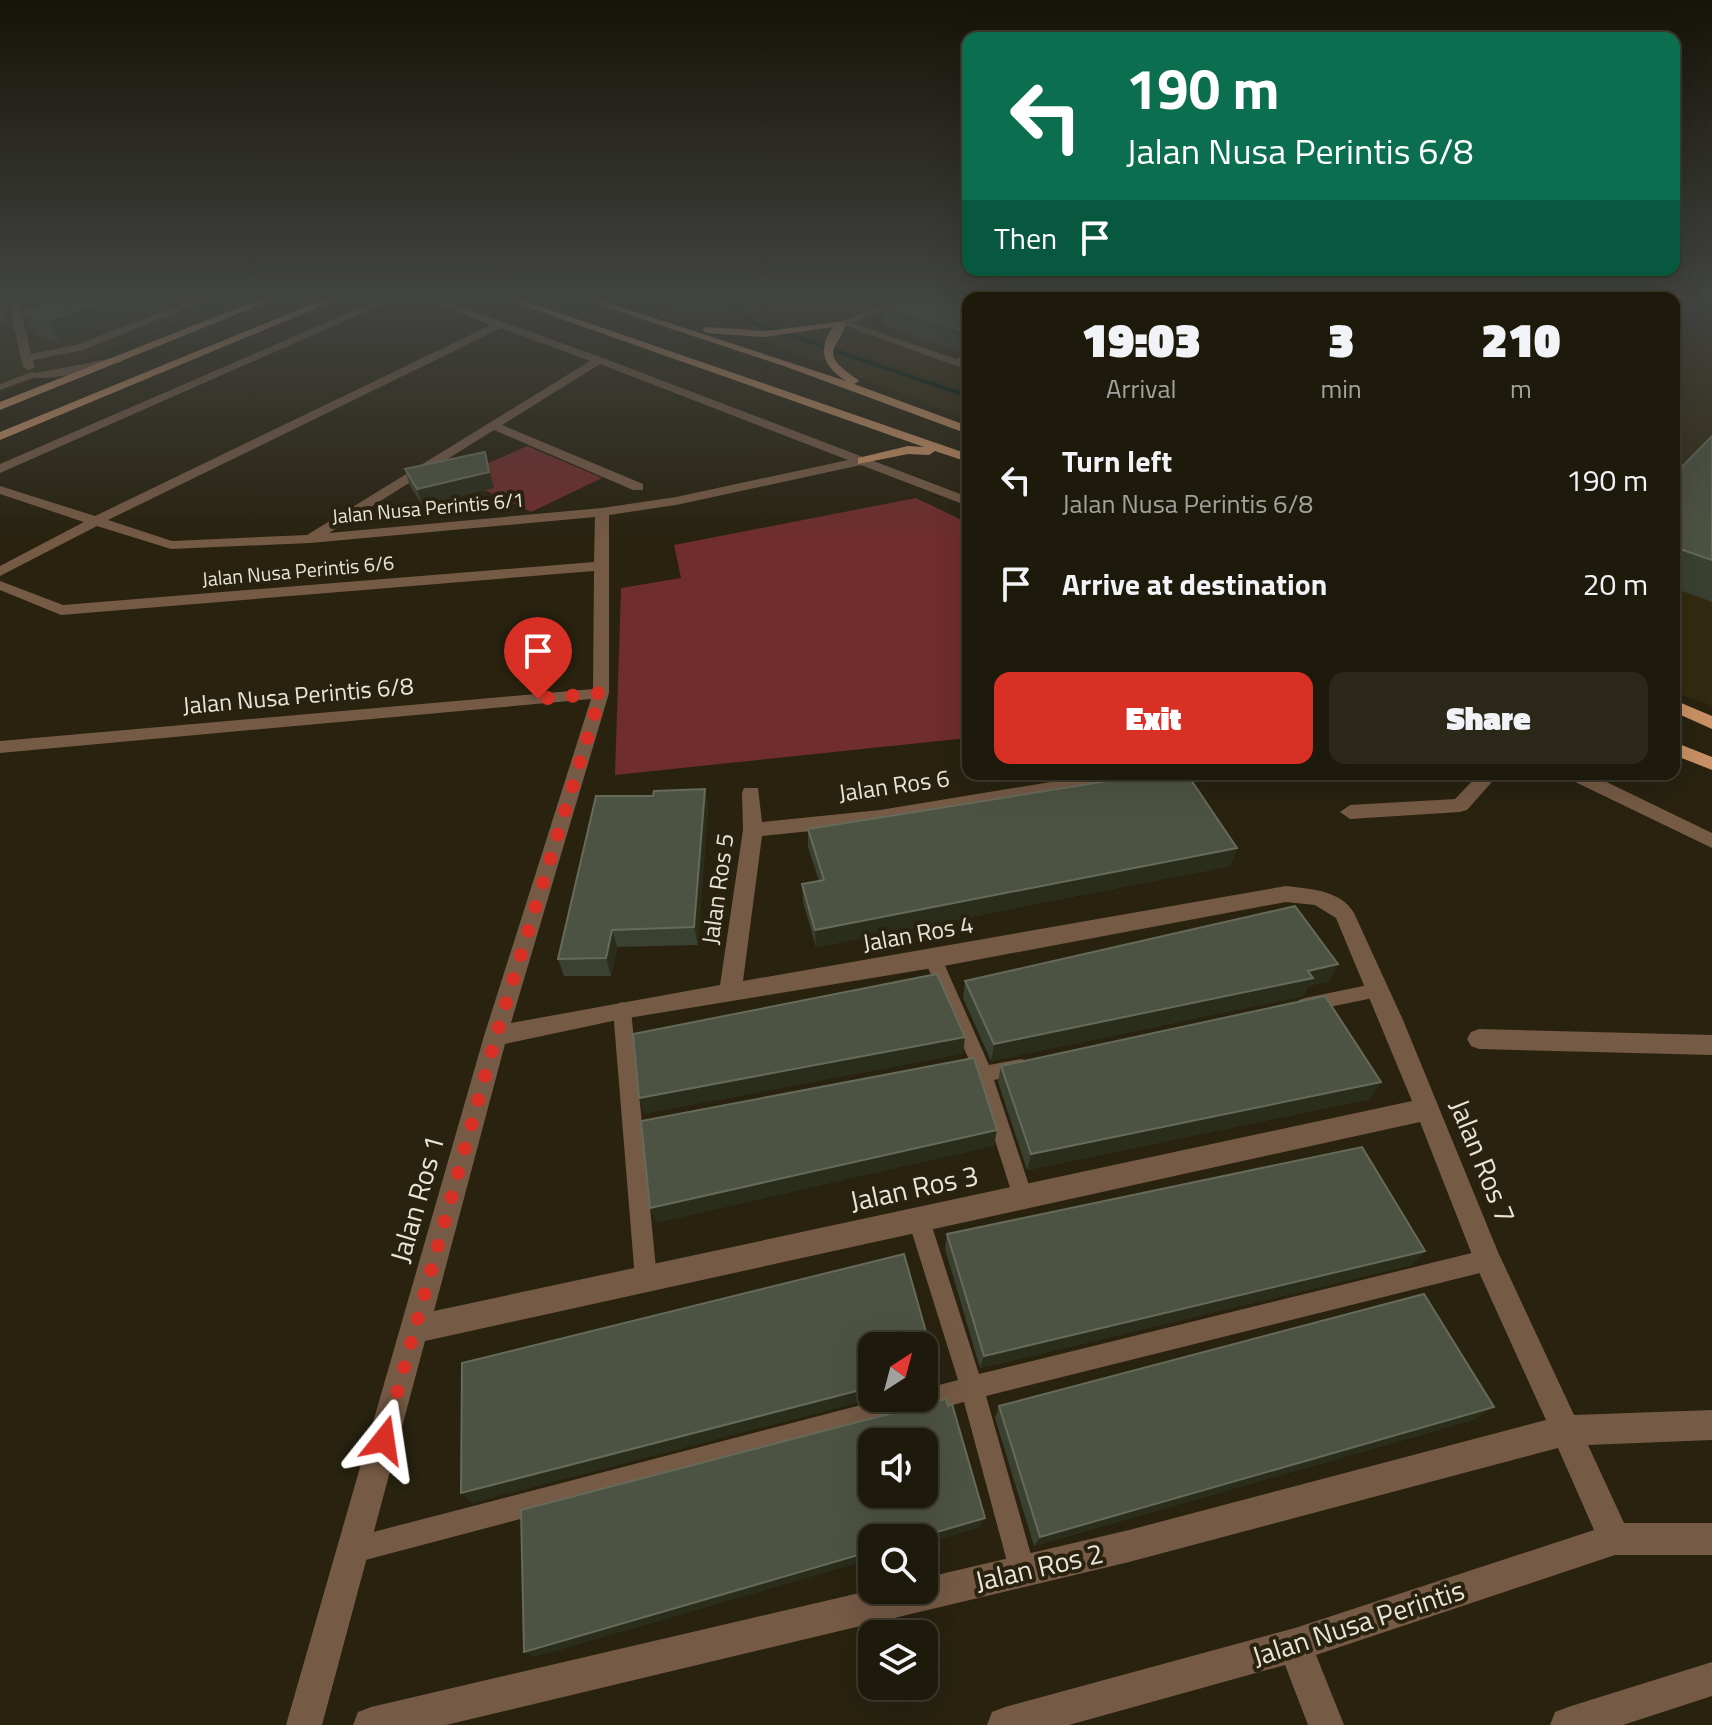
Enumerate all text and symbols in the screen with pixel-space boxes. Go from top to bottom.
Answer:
text: 190 m [1126,46,1279,131]
icon: left [994,64,1098,168]
text: Jalan Nusa Perintis 6/8 [1126,123,1473,178]
text: Then [994,215,1057,261]
icon: arrive [1073,216,1117,260]
text: 19:03 [1081,303,1201,376]
text: 3 [1328,303,1354,376]
text: 210 [1481,303,1561,376]
text: Arrival [1106,369,1176,408]
text: min [1320,369,1362,408]
text: m [1510,369,1532,408]
text: Turn left [1062,438,1172,484]
text: 190 m [1566,457,1648,503]
icon: left [994,458,1038,502]
street label: Jalan Nusa Perintis 6/1 [330,484,525,531]
text: Jalan Nusa Perintis 6/8 [1062,484,1313,523]
street label: Jalan Nusa Perintis 6/6 [200,547,395,594]
text: Arrive at destination [1062,561,1327,607]
text: 20 m [1583,561,1648,607]
icon: arrive [994,562,1038,606]
pin [504,617,572,699]
icon: arrive [516,629,560,673]
street label: Jalan Nusa Perintis 6/8 [181,667,415,723]
button: Exit [994,672,1313,764]
button: Share [1329,672,1648,764]
street label: Jalan Ros 6 [836,759,952,811]
street label: Jalan Ros 5 [691,831,743,947]
street label: Jalan Ros 4 [860,906,976,960]
street label: Jalan Ros 7 [1439,1092,1528,1229]
street label: Jalan Ros 1 [378,1130,455,1267]
street label: Jalan Ros 3 [846,1153,982,1222]
north arrow [858,1332,938,1412]
map controls [858,1332,938,1700]
position arrow [342,1398,426,1482]
button: sound [858,1428,938,1508]
button: search [858,1524,938,1604]
street label: Jalan Ros 2 [970,1531,1107,1602]
street label: Jalan Nusa Perintis [1246,1568,1470,1677]
button: layers [858,1620,938,1700]

